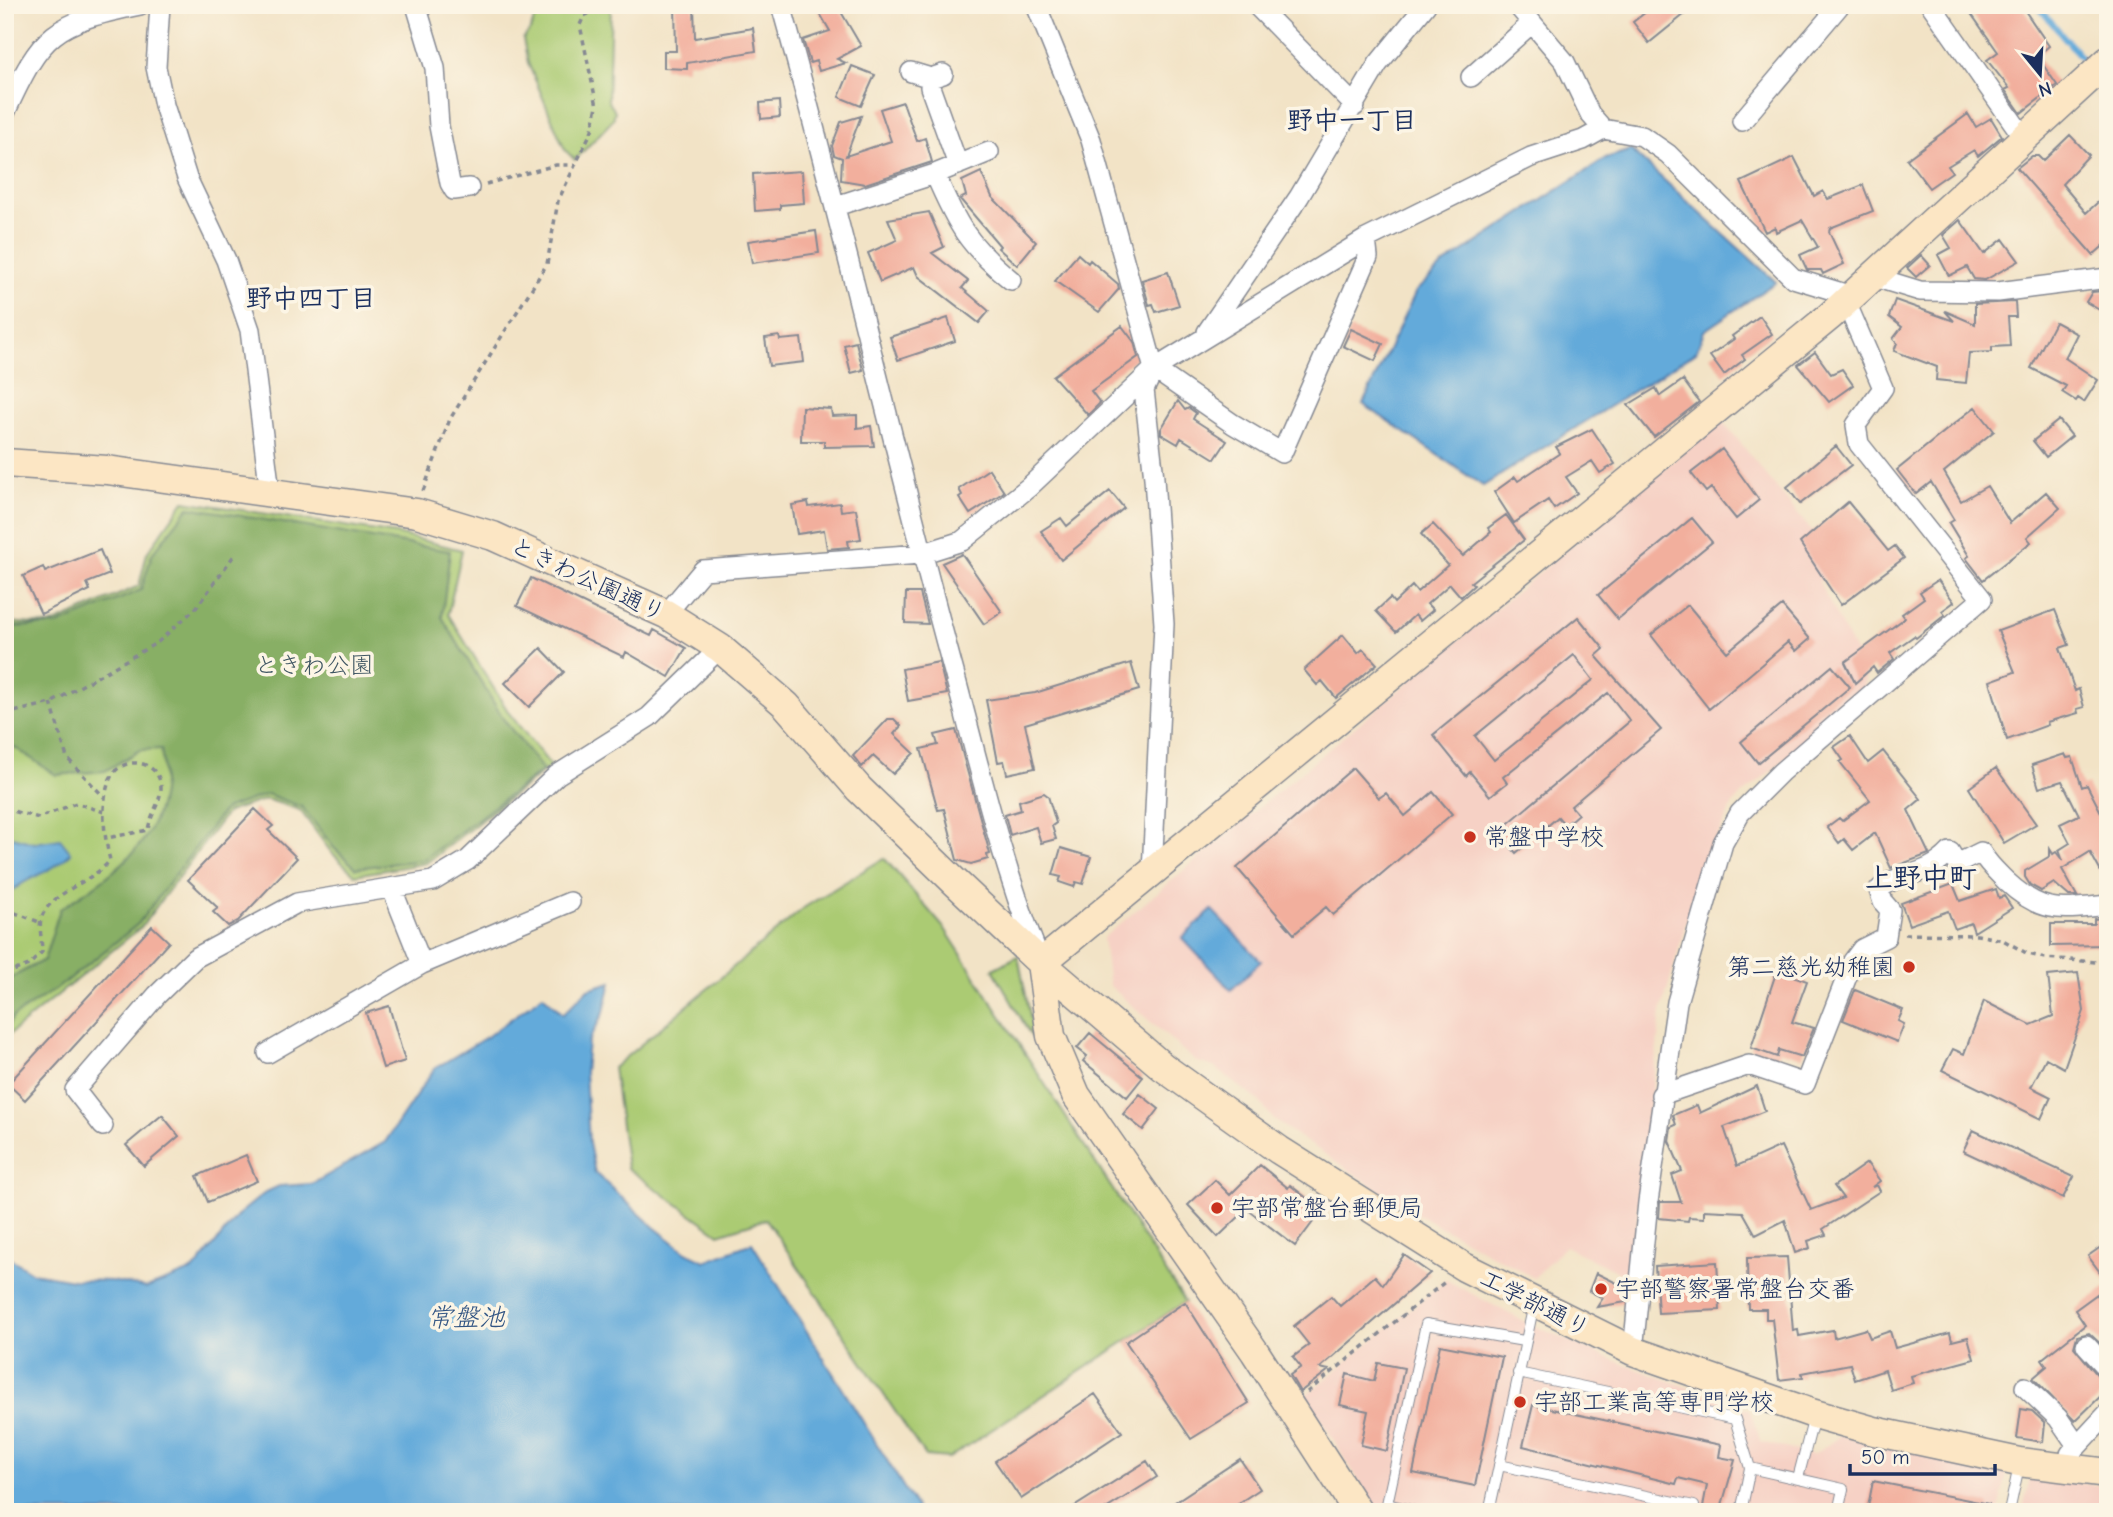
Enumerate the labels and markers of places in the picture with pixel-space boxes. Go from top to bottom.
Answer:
place label: 常盤中学校 [1484,823,1604,851]
marker: 常盤中学校 [1462,829,1478,845]
place label: 第二慈光幼稚園 [1727,953,1895,981]
marker: 第二慈光幼稚園 [1901,959,1917,975]
place label: 宇部常盤台郵便局 [1231,1194,1423,1222]
marker: 宇部常盤台郵便局 [1209,1200,1225,1216]
place label: 宇部警察署常盤台交番 [1615,1275,1855,1303]
marker: 宇部警察署常盤台交番 [1593,1281,1609,1297]
place label: 宇部工業高等専門学校 [1534,1388,1774,1416]
marker: 宇部工業高等専門学校 [1512,1394,1528,1410]

